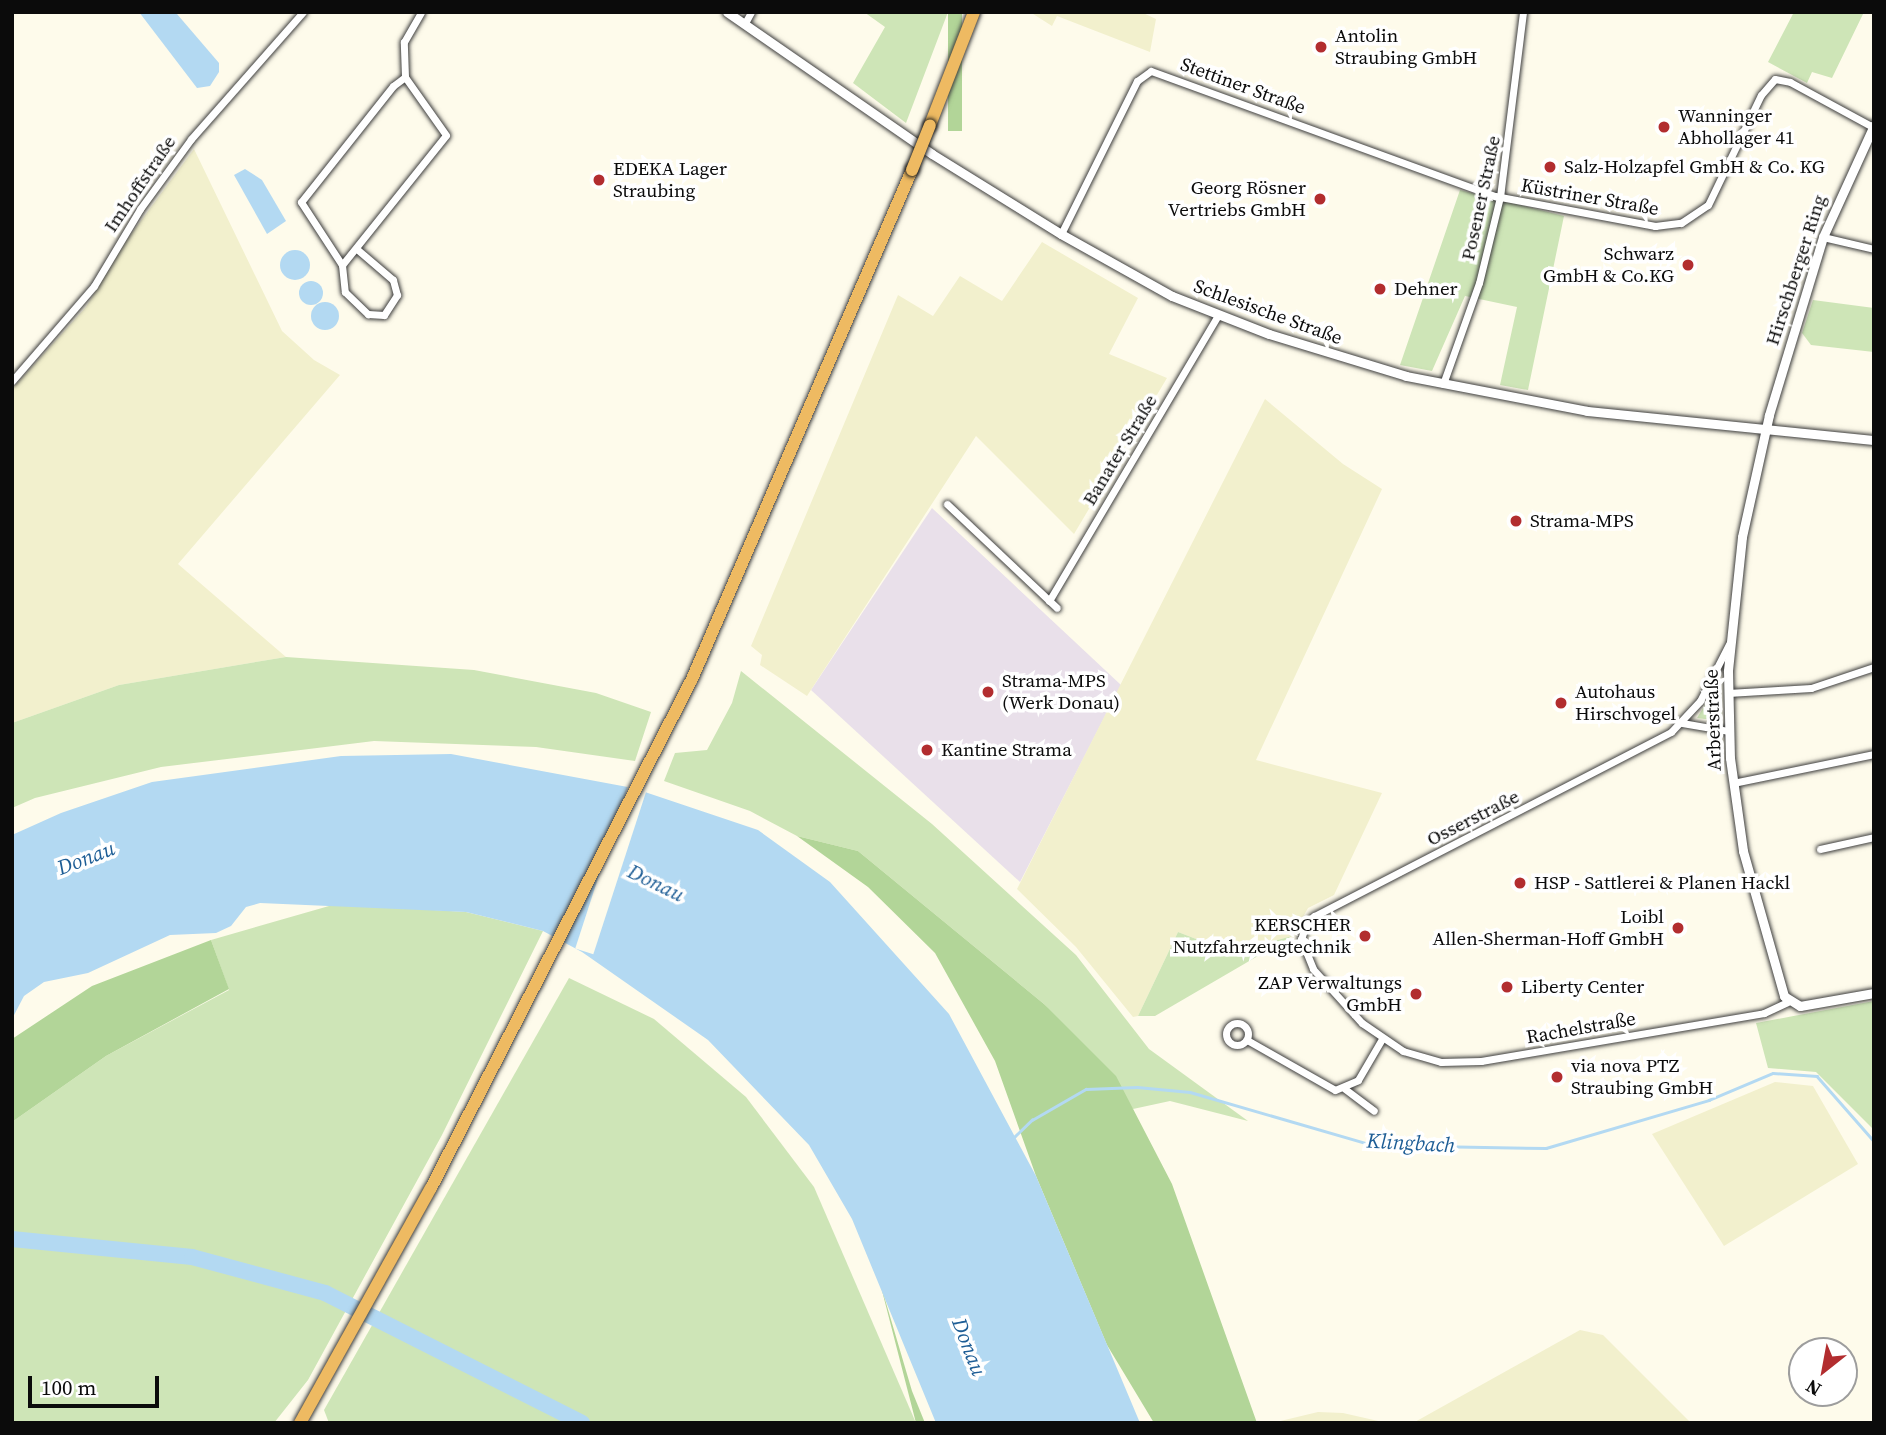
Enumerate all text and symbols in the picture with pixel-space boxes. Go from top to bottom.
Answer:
place label: Antolin Straubing GmbH [1335,25,1477,69]
marker: Antolin Straubing GmbH [1313,39,1329,55]
street label: Stettiner Straße [1177,53,1309,119]
place label: Wanninger Abhollager 41 [1678,105,1794,149]
marker: Wanninger Abhollager 41 [1656,119,1672,135]
street label: Imhoffstraße [99,131,181,237]
street label: Posener Straße [1457,134,1505,262]
place label: Salz-Holzapfel GmbH & Co. KG [1564,156,1825,178]
place label: EDEKA Lager Straubing [613,158,727,202]
marker: Salz-Holzapfel GmbH & Co. KG [1542,159,1558,175]
marker: EDEKA Lager Straubing [591,172,607,188]
street label: Küstriner Straße [1519,174,1661,220]
place label: Georg Rösner Vertriebs GmbH [1168,177,1306,221]
marker: Georg Rösner Vertriebs GmbH [1312,191,1328,207]
street label: Hirschberger Ring [1761,192,1831,348]
place label: Schwarz GmbH & Co.KG [1543,243,1674,287]
marker: Schwarz GmbH & Co.KG [1680,257,1696,273]
street label: Schlesische Straße [1191,275,1345,349]
place label: Dehner [1394,278,1458,300]
marker: Dehner [1372,281,1388,297]
street label: Banater Straße [1078,390,1162,510]
place label: Strama-MPS [1530,510,1634,532]
marker: Strama-MPS [1508,513,1524,529]
street label: Arberstraße [1700,669,1726,771]
place label: Strama-MPS (Werk Donau) [1002,670,1120,714]
place label: Autohaus Hirschvogel [1575,681,1676,725]
marker: Strama-MPS (Werk Donau) [980,684,996,700]
marker: Autohaus Hirschvogel [1553,695,1569,711]
place label: Kantine Strama [941,739,1072,761]
marker: Kantine Strama [919,742,935,758]
street label: Osserstraße [1423,785,1523,851]
water label: Donau [54,836,118,880]
water label: Donau [624,859,688,907]
place label: HSP - Sattlerei & Planen Hackl [1534,872,1790,894]
marker: HSP - Sattlerei & Planen Hackl [1512,875,1528,891]
place label: Loibl Allen-Sherman-Hoff GmbH [1433,906,1664,950]
place label: KERSCHER Nutzfahrzeugtechnik [1173,914,1351,958]
marker: Loibl Allen-Sherman-Hoff GmbH [1670,920,1686,936]
marker: KERSCHER Nutzfahrzeugtechnik [1357,928,1373,944]
place label: ZAP Verwaltungs GmbH [1258,972,1402,1016]
place label: Liberty Center [1521,976,1644,998]
marker: Liberty Center [1499,979,1515,995]
marker: ZAP Verwaltungs GmbH [1408,986,1424,1002]
street label: Rachelstraße [1525,1007,1637,1049]
place label: via nova PTZ Straubing GmbH [1571,1055,1713,1099]
marker: via nova PTZ Straubing GmbH [1549,1069,1565,1085]
water label: Klingbach [1366,1128,1456,1158]
water label: Donau [947,1315,991,1379]
north arrow [1788,1337,1858,1407]
scale bar [32,1362,163,1406]
text: 100 m [41,1373,96,1402]
text: N [1801,1374,1826,1403]

